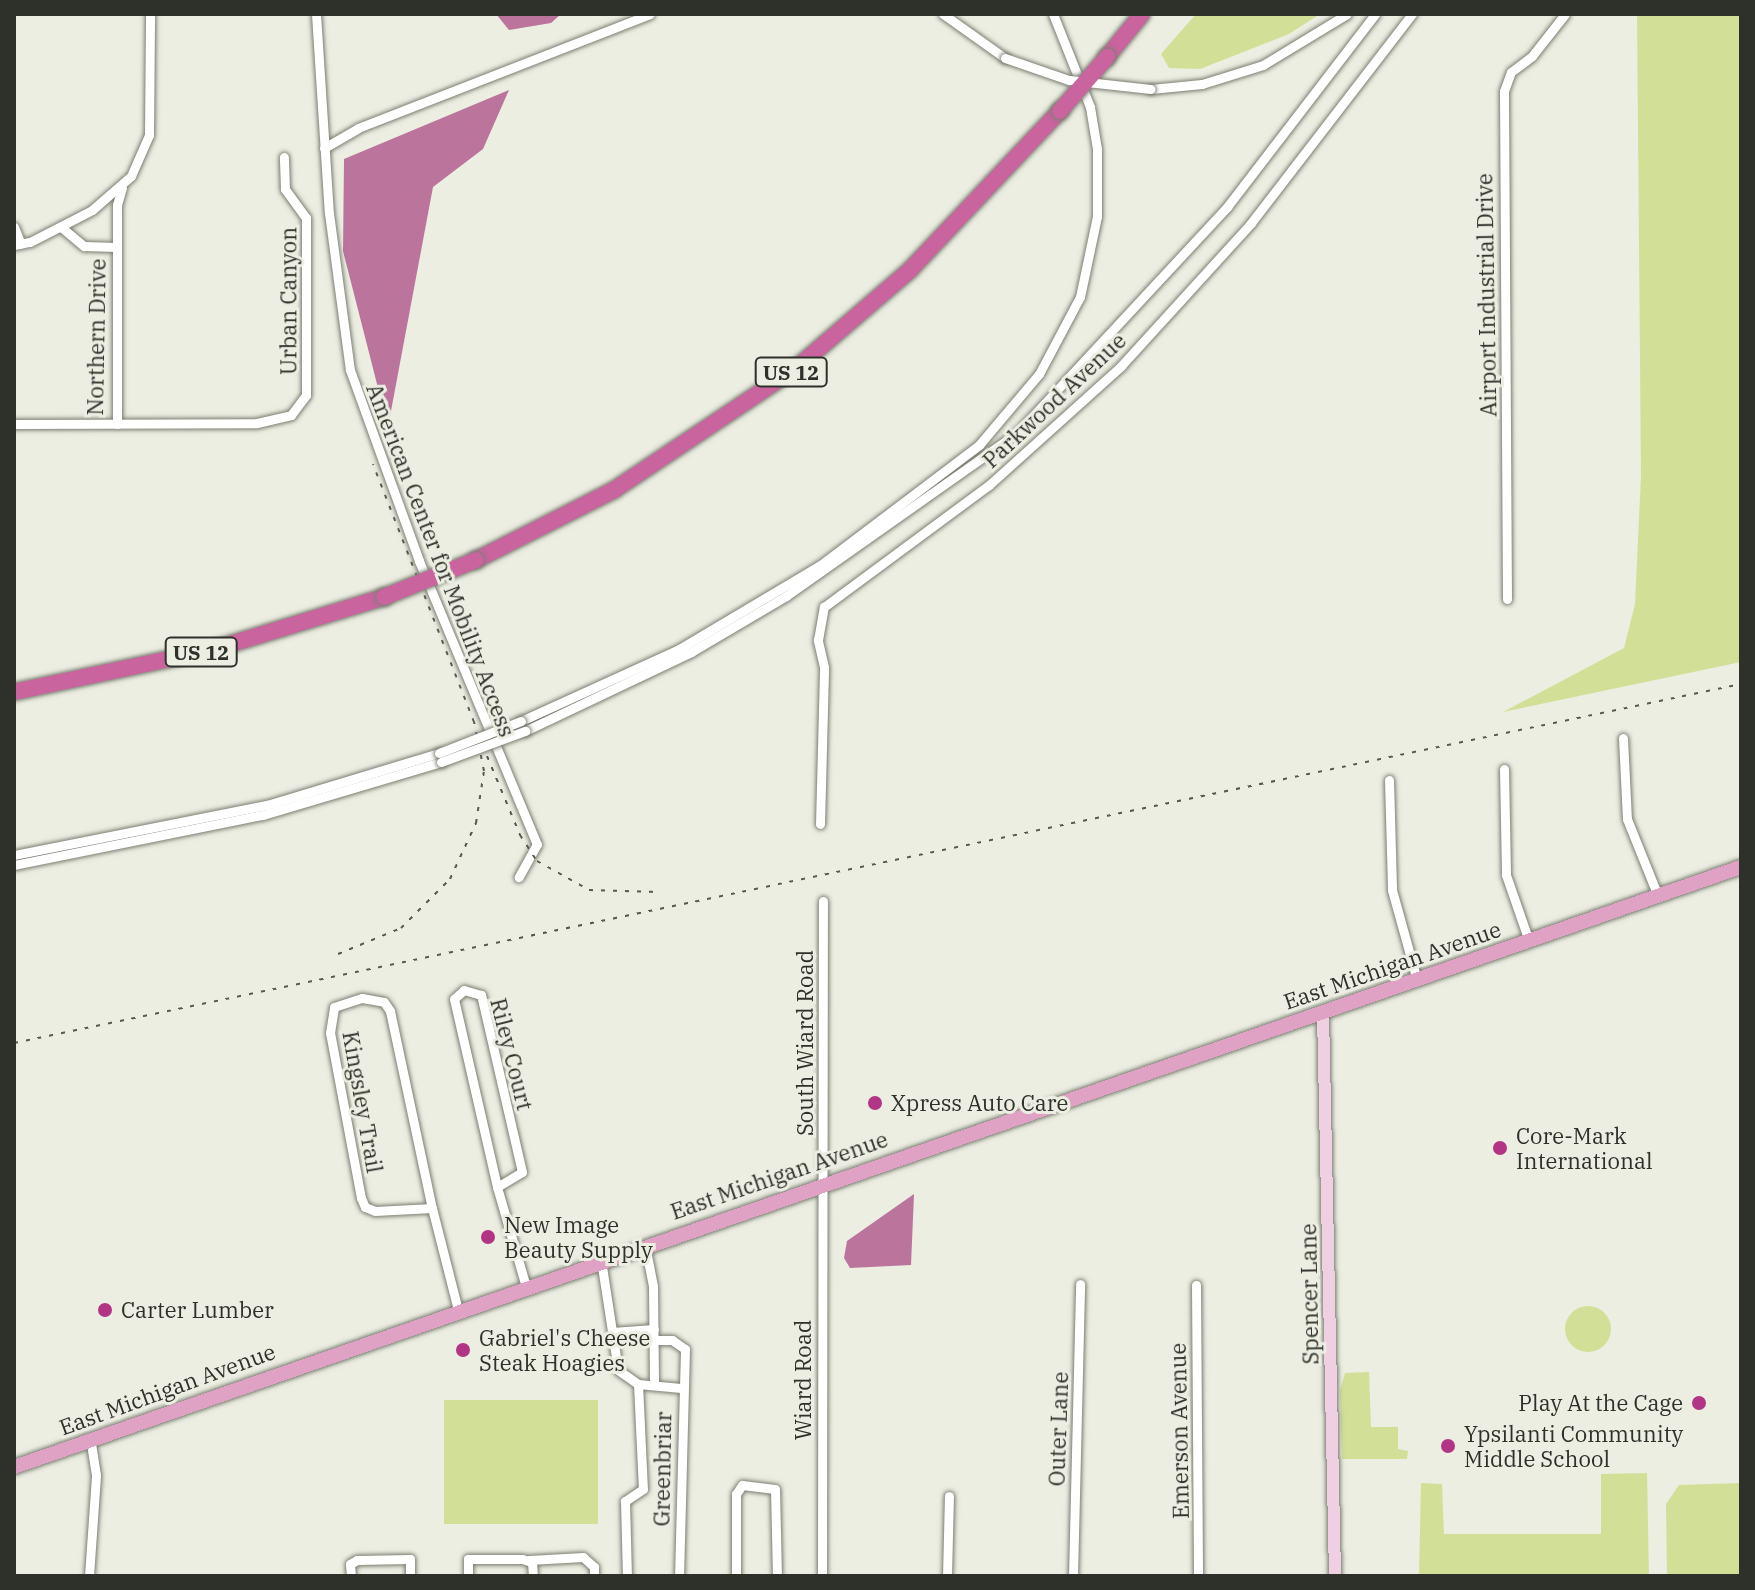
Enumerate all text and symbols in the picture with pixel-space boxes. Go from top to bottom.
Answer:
street label: Airport Industrial Drive [1471,173,1501,417]
street label: Urban Canyon [275,227,301,375]
street label: Northern Drive [81,258,111,416]
street label: Parkwood Avenue [977,327,1131,473]
road number: US 12 [753,356,829,388]
street label: American Center for Mobility Access [361,380,521,740]
road number: US 12 [163,636,239,668]
street label: East Michigan Avenue [1280,915,1504,1015]
street label: South Wiard Road [792,950,818,1136]
street label: Riley Court [485,995,539,1113]
street label: Kingsley Trail [338,1029,388,1175]
place label: Xpress Auto Care [891,1090,1068,1116]
marker: Xpress Auto Care [866,1094,884,1112]
place label: Core-Mark International [1516,1122,1653,1174]
street label: East Michigan Avenue [667,1125,891,1225]
marker: Core-Mark International [1491,1139,1509,1157]
place label: New Image Beauty Supply [504,1211,653,1262]
street label: Spencer Lane [1295,1223,1323,1365]
marker: New Image Beauty Supply [479,1228,497,1246]
place label: Carter Lumber [121,1297,274,1323]
marker: Carter Lumber [96,1301,114,1319]
street label: Wiard Road [790,1320,816,1440]
place label: Gabriel's Cheese Steak Hoagies [479,1324,650,1376]
street label: East Michigan Avenue [55,1338,279,1440]
marker: Gabriel's Cheese Steak Hoagies [454,1341,472,1359]
street label: Emerson Avenue [1164,1343,1194,1519]
street label: Outer Lane [1043,1371,1073,1487]
place label: Play At the Cage [1518,1390,1683,1416]
marker: Play At the Cage [1690,1394,1708,1412]
street label: Greenbriar [648,1411,676,1527]
place label: Ypsilanti Community Middle School [1464,1420,1683,1472]
marker: Ypsilanti Community Middle School [1439,1437,1457,1455]

